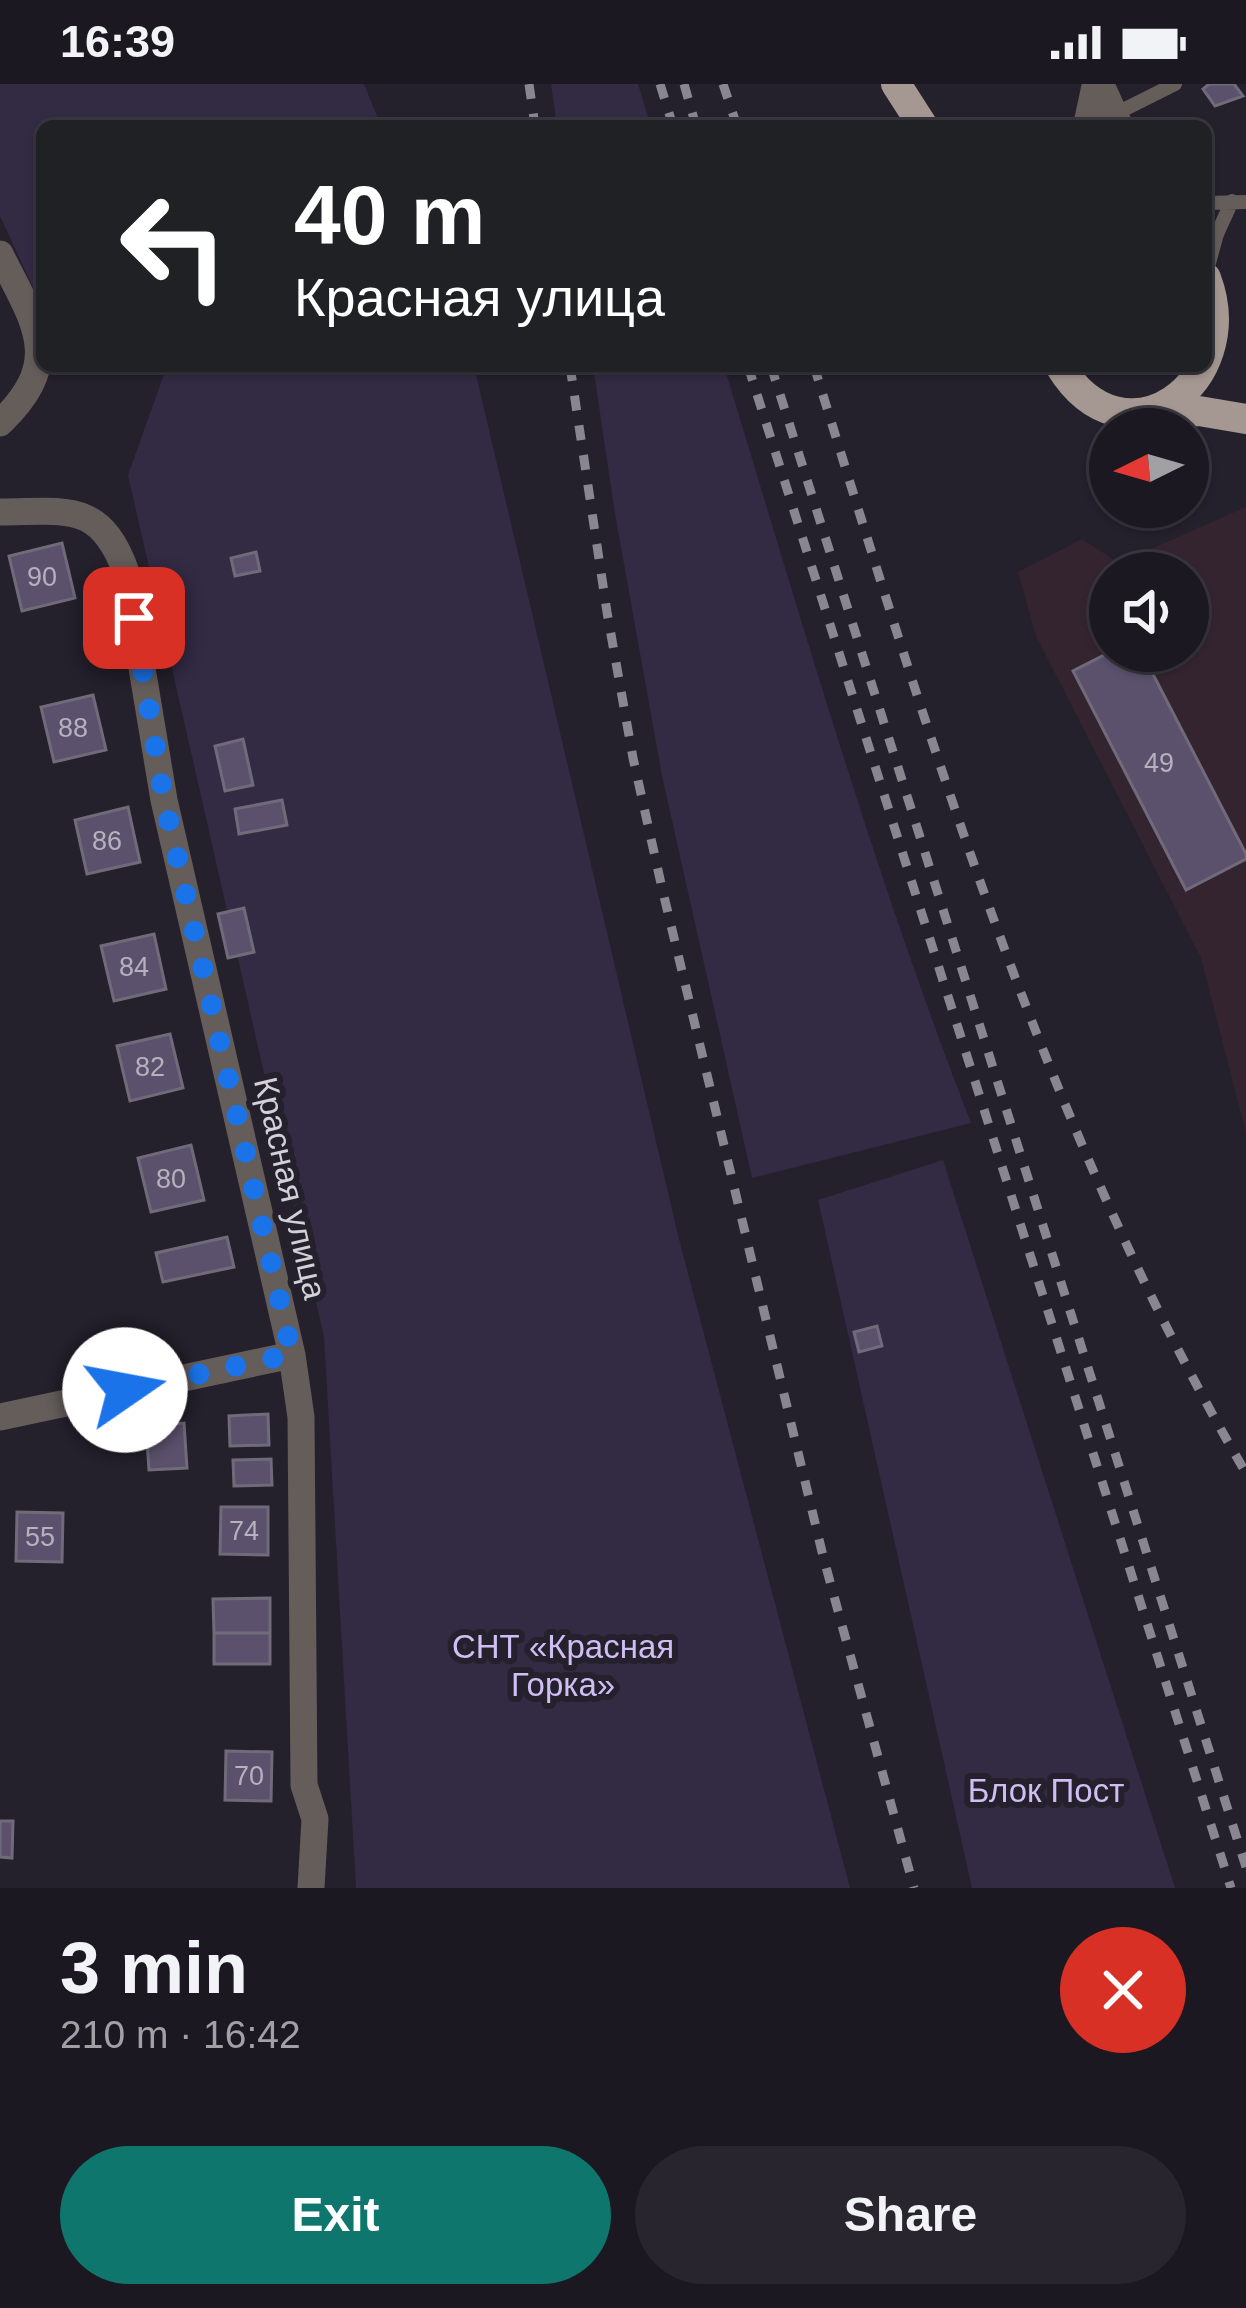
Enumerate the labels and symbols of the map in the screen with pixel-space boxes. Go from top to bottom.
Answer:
north arrow [1089,408,1209,528]
house number: 90 [27,562,57,592]
pin [83,567,185,669]
house number: 88 [58,713,88,743]
house number: 49 [1144,748,1174,778]
house number: 86 [92,826,122,856]
house number: 84 [119,952,149,982]
house number: 82 [135,1052,165,1082]
street label: Красная улица [247,1073,334,1303]
house number: 80 [156,1164,186,1194]
position arrow [62,1327,188,1453]
house number: 74 [229,1516,259,1546]
house number: 55 [25,1522,55,1552]
park label: СНТ «Красная Горка» [452,1628,674,1703]
house number: 70 [234,1761,264,1791]
park label: Блок Пост [968,1772,1124,1809]

